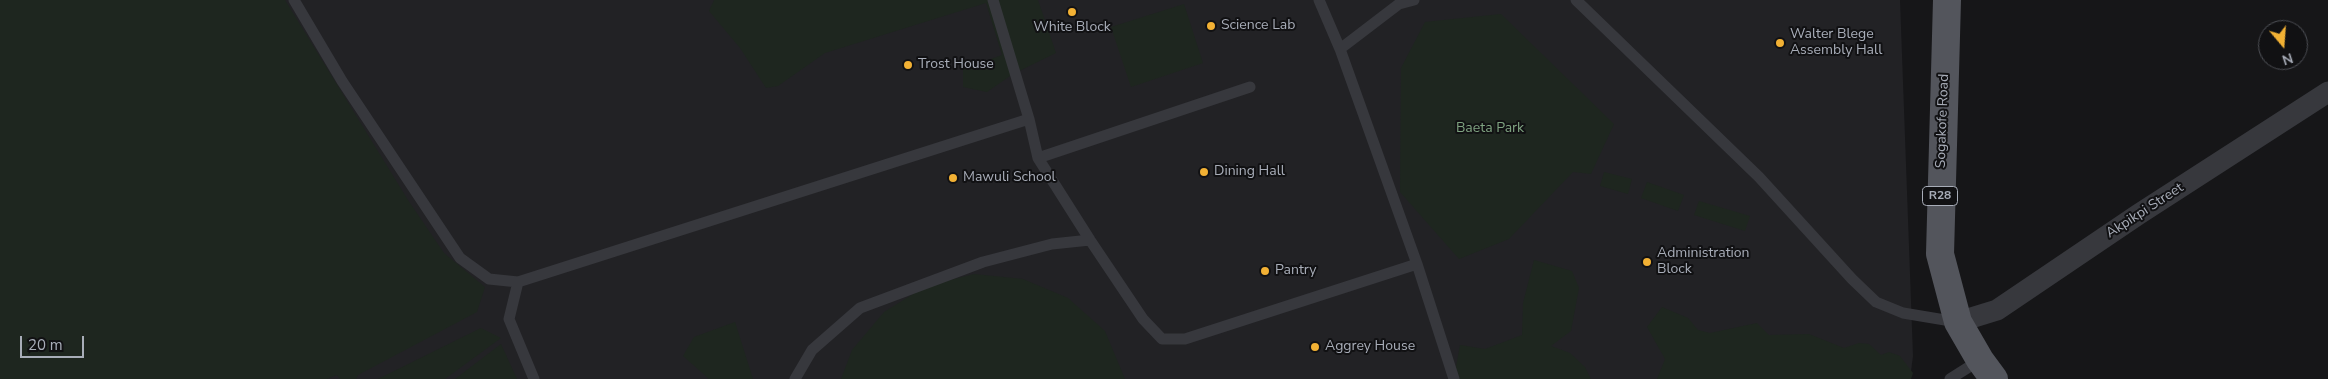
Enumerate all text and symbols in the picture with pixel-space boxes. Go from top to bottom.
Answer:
marker: White Block [1066,6,1078,18]
place label: Science Lab [1221,18,1295,34]
place label: White Block [1033,20,1111,36]
marker: Science Lab [1205,20,1217,32]
north arrow [2258,20,2308,70]
place label: Walter Blege Assembly Hall [1790,27,1882,59]
marker: Walter Blege Assembly Hall [1774,37,1786,49]
text: N [2280,48,2295,69]
place label: Trost House [918,57,994,73]
marker: Trost House [902,59,914,71]
street label: Sogakofe Road [1933,73,1953,169]
park label: Baeta Park [1456,121,1524,137]
place label: Dining Hall [1214,164,1285,180]
marker: Dining Hall [1198,166,1210,178]
place label: Mawuli School [963,170,1056,186]
marker: Mawuli School [947,172,959,184]
street label: Akpikpi Street [2103,180,2187,242]
road number: R28 [1922,187,1958,206]
place label: Administration Block [1657,246,1750,278]
marker: Administration Block [1641,256,1653,268]
place label: Pantry [1275,263,1316,279]
marker: Pantry [1259,265,1271,277]
scale bar [22,326,86,358]
text: 20 m [28,335,63,355]
place label: Aggrey House [1325,339,1415,355]
marker: Aggrey House [1309,341,1321,353]

